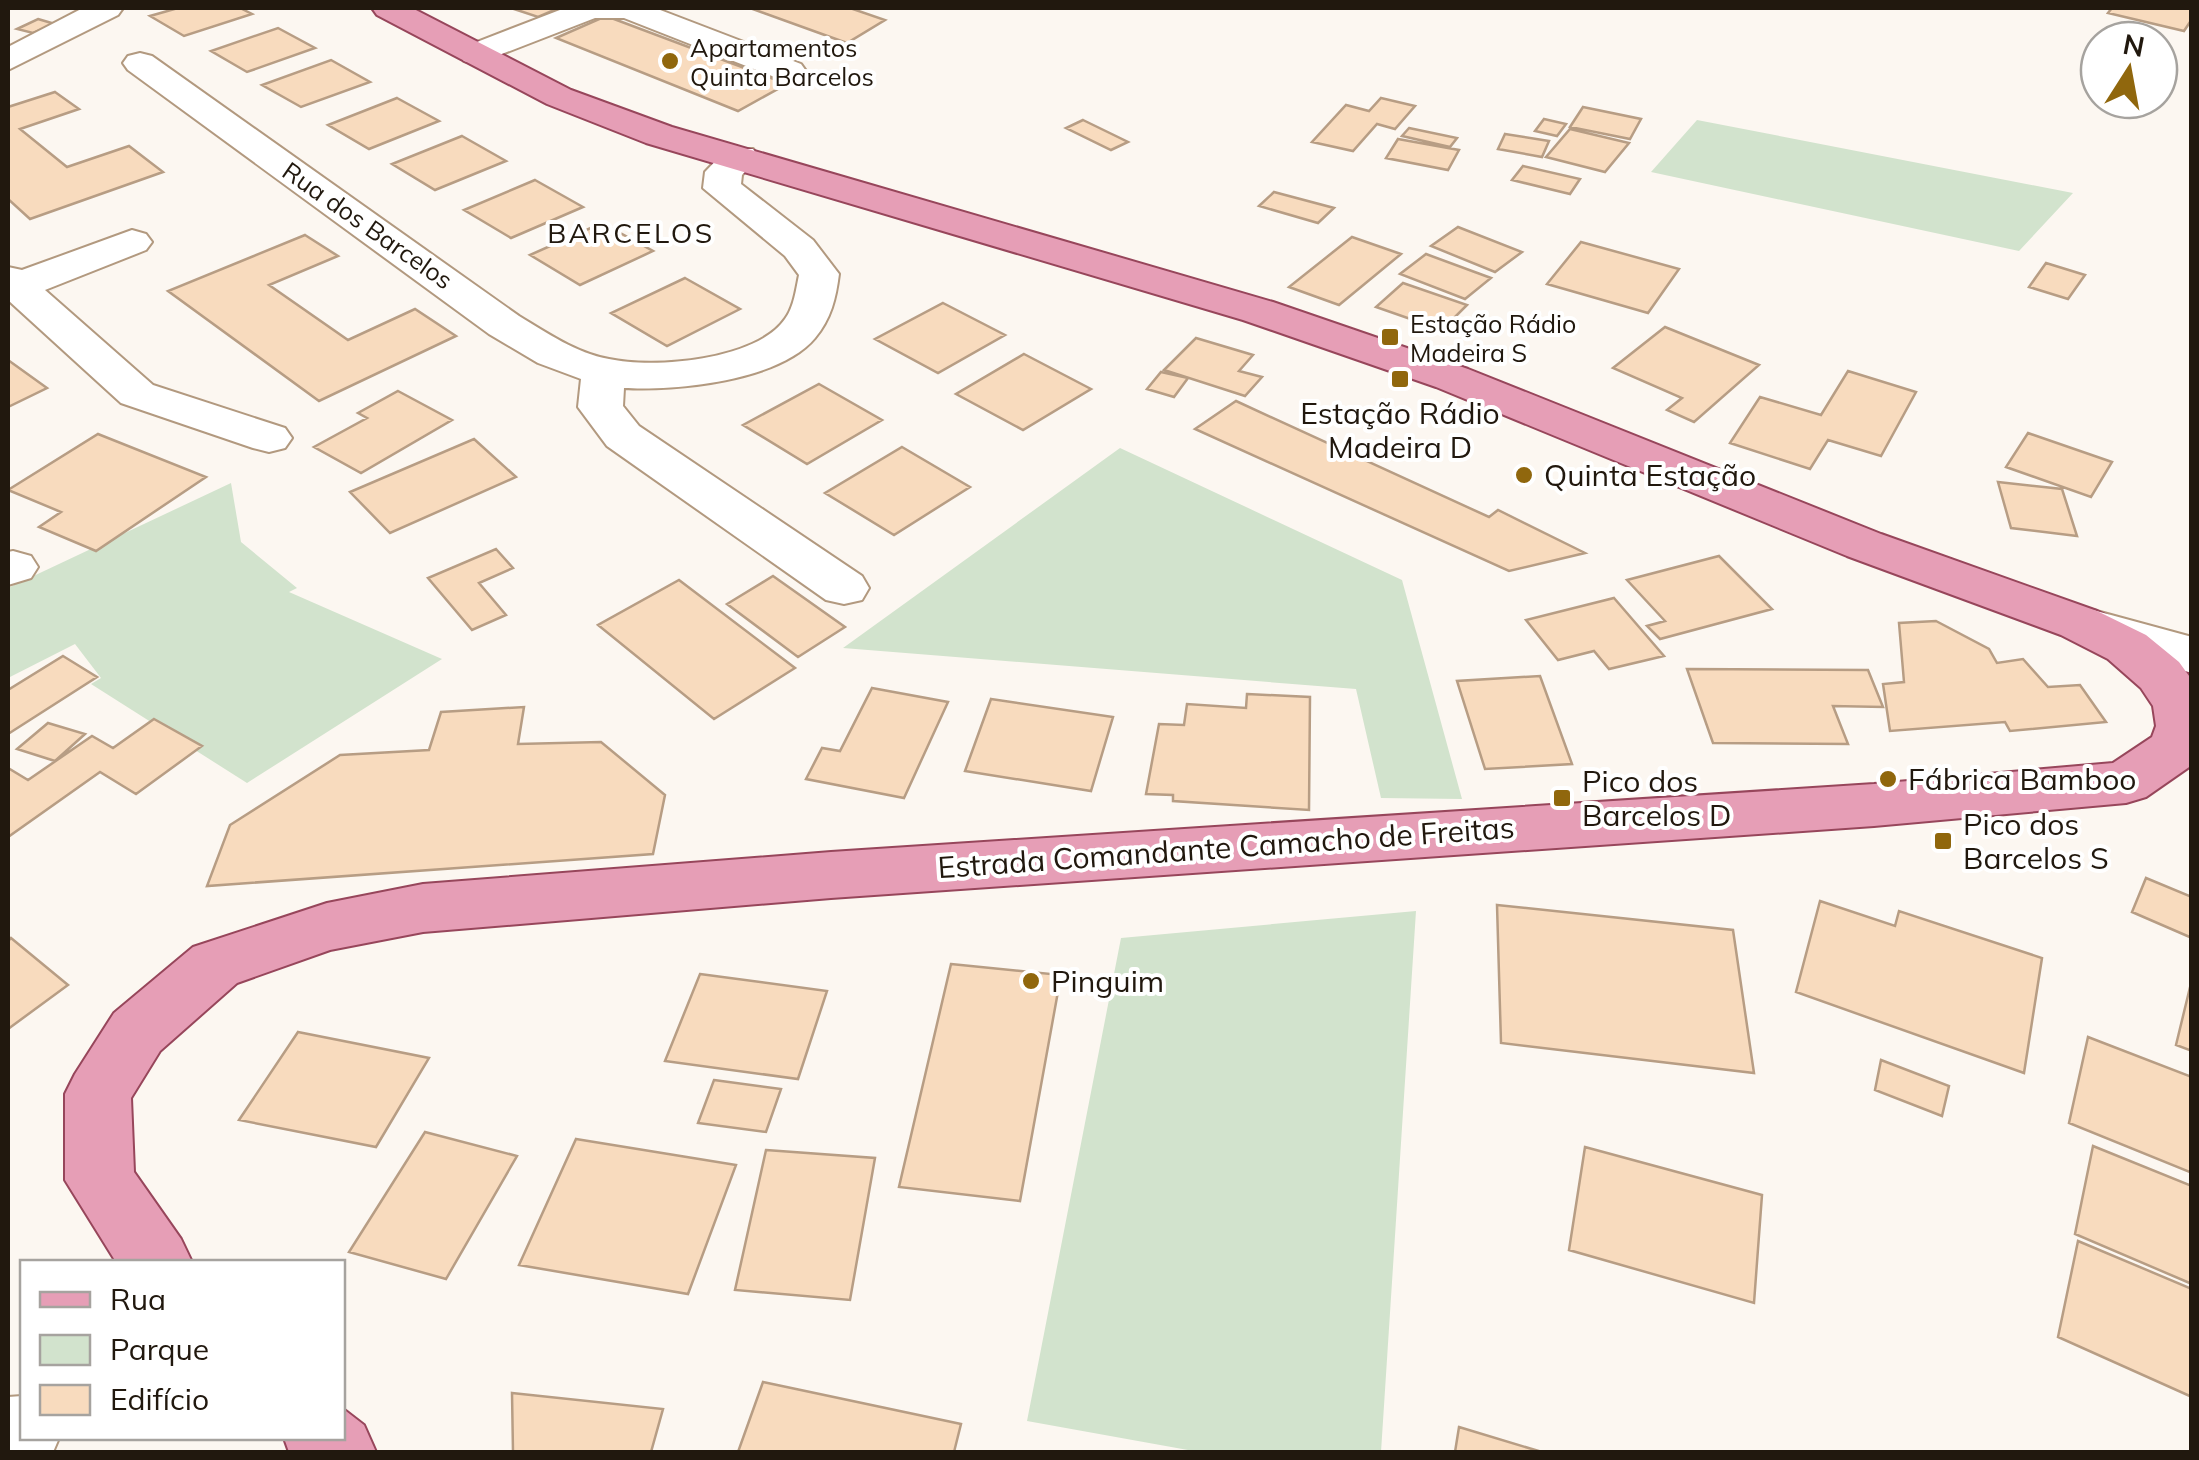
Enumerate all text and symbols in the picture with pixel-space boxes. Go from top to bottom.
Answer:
north arrow [2079,20,2179,120]
text: N [2120,26,2148,64]
place label: Apartamentos Quinta Barcelos [690,32,874,92]
marker: Apartamentos Quinta Barcelos [659,50,681,72]
street label: Rua dos Barcelos [277,155,459,295]
district label: BARCELOS [547,215,715,250]
place label: Estação Rádio Madeira S [1410,308,1576,368]
marker: Estação Rádio Madeira S [1379,326,1401,348]
marker: Estação Rádio Madeira D [1389,368,1411,390]
place label: Estação Rádio Madeira D [1300,394,1500,466]
place label: Quinta Estação [1544,456,1756,494]
marker: Quinta Estação [1513,464,1535,486]
place label: Fábrica Bamboo [1908,760,2136,798]
place label: Pico dos Barcelos D [1582,762,1731,834]
marker: Fábrica Bamboo [1877,768,1899,790]
marker: Pico dos Barcelos D [1551,787,1573,809]
place label: Pico dos Barcelos S [1963,805,2109,877]
street label: Estrada Comandante Camacho de Freitas [936,808,1516,886]
marker: Pico dos Barcelos S [1932,830,1954,852]
place label: Pinguim [1051,962,1164,1000]
marker: Pinguim [1020,970,1042,992]
legend [20,1260,345,1440]
text: Rua [110,1280,166,1318]
text: Parque [110,1330,209,1368]
text: Edifício [110,1380,209,1418]

